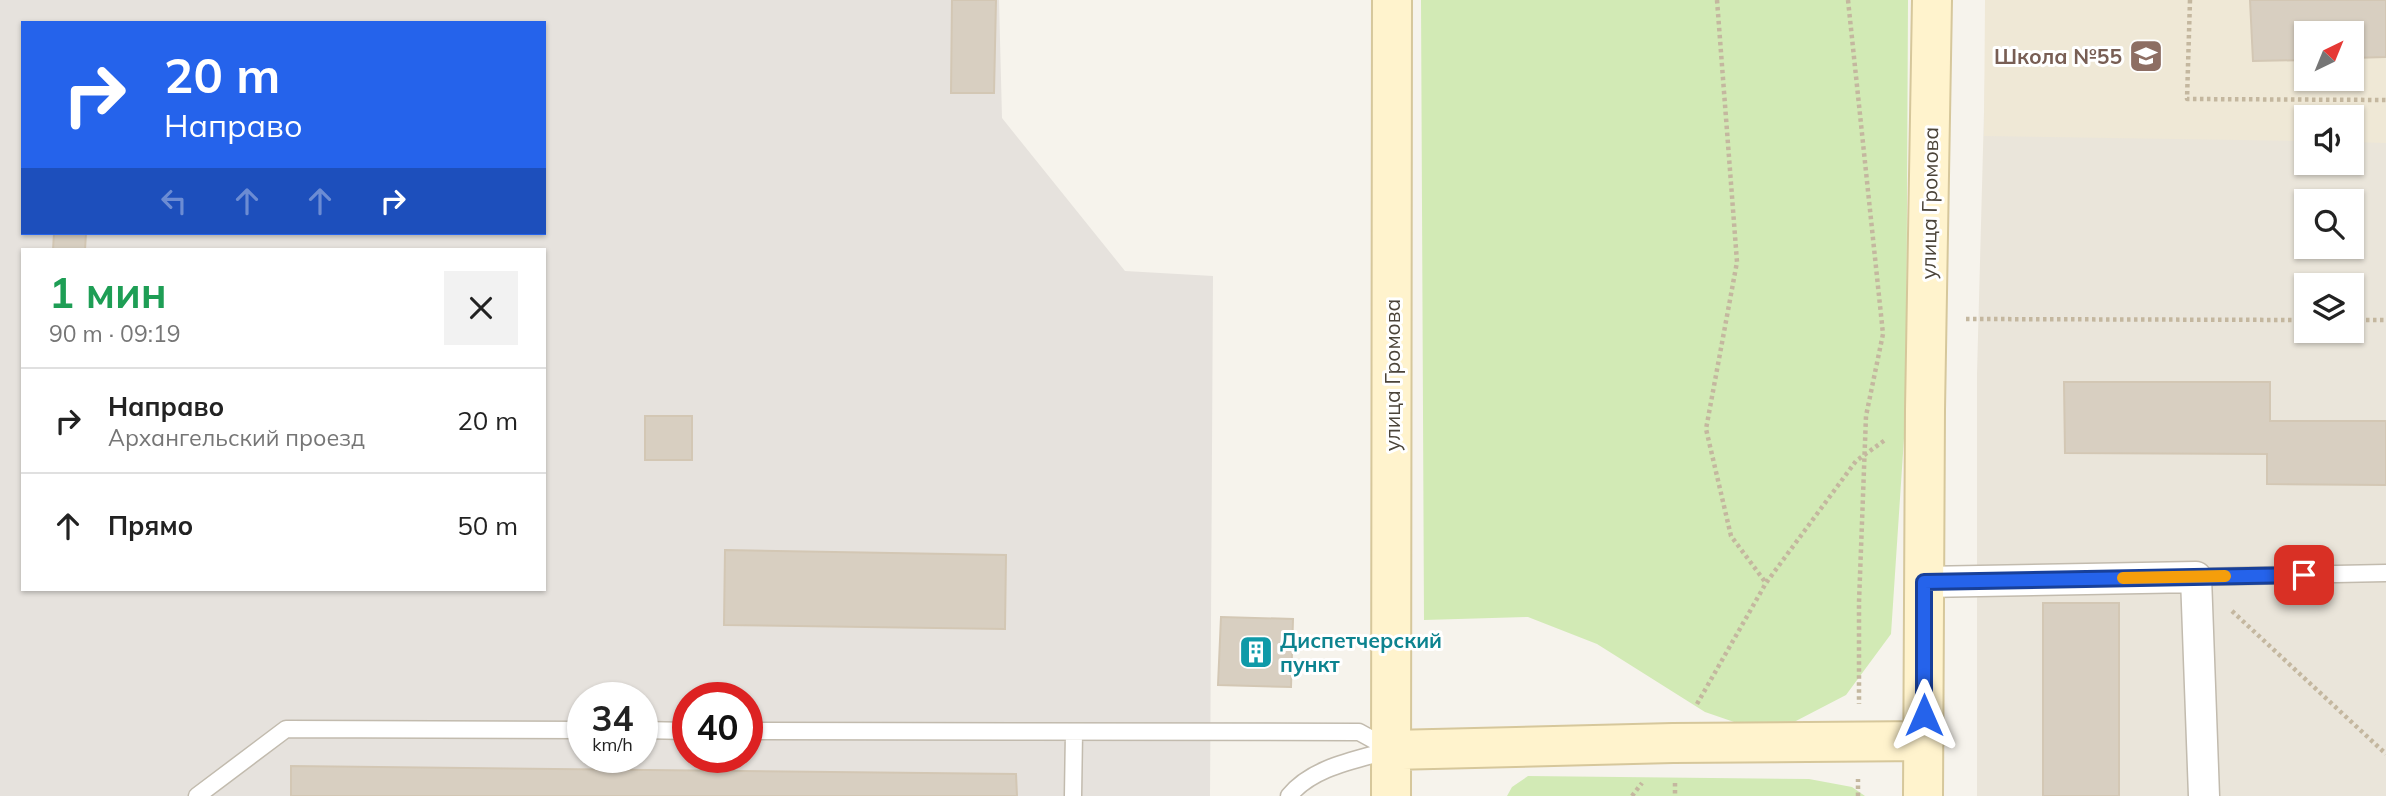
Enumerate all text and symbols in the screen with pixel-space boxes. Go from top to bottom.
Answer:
north arrow [2294,21,2364,91]
map controls [2294,21,2364,343]
school or university icon: Школа №55 [2127,37,2165,75]
place label: Школа №55 [1994,43,2122,69]
text: 20 m [164,44,280,105]
icon: right [49,49,140,140]
text: Направо [164,105,303,145]
button: sound [2294,105,2364,175]
street label: улица Громова [1915,127,1943,279]
icon: left [155,182,193,220]
icon: ahead [228,182,266,220]
icon: ahead [301,182,339,220]
icon: right [374,182,412,220]
button: search [2294,189,2364,259]
text: 1 мин [49,266,167,319]
button: close [444,271,518,345]
button: layers [2294,273,2364,343]
street label: улица Громова [1379,299,1405,451]
text: 90 m · 09:19 [49,319,181,348]
text: Направо [108,390,224,423]
icon: right [49,402,87,440]
text: 20 m [457,404,518,437]
text: Архангельский проезд [108,423,365,452]
icon: ahead [49,507,87,545]
text: Прямо [108,509,193,542]
text: 50 m [457,509,518,542]
pin [2274,545,2334,605]
icon: arrive [2285,556,2323,594]
place label: Диспетчерский пункт [1280,627,1442,677]
building icon: Диспетчерский пункт [1237,633,1275,671]
position arrow [1887,678,1961,752]
speed limit sign: 40 [672,682,763,773]
text: 34 [591,696,634,740]
text: km/h [592,733,633,756]

